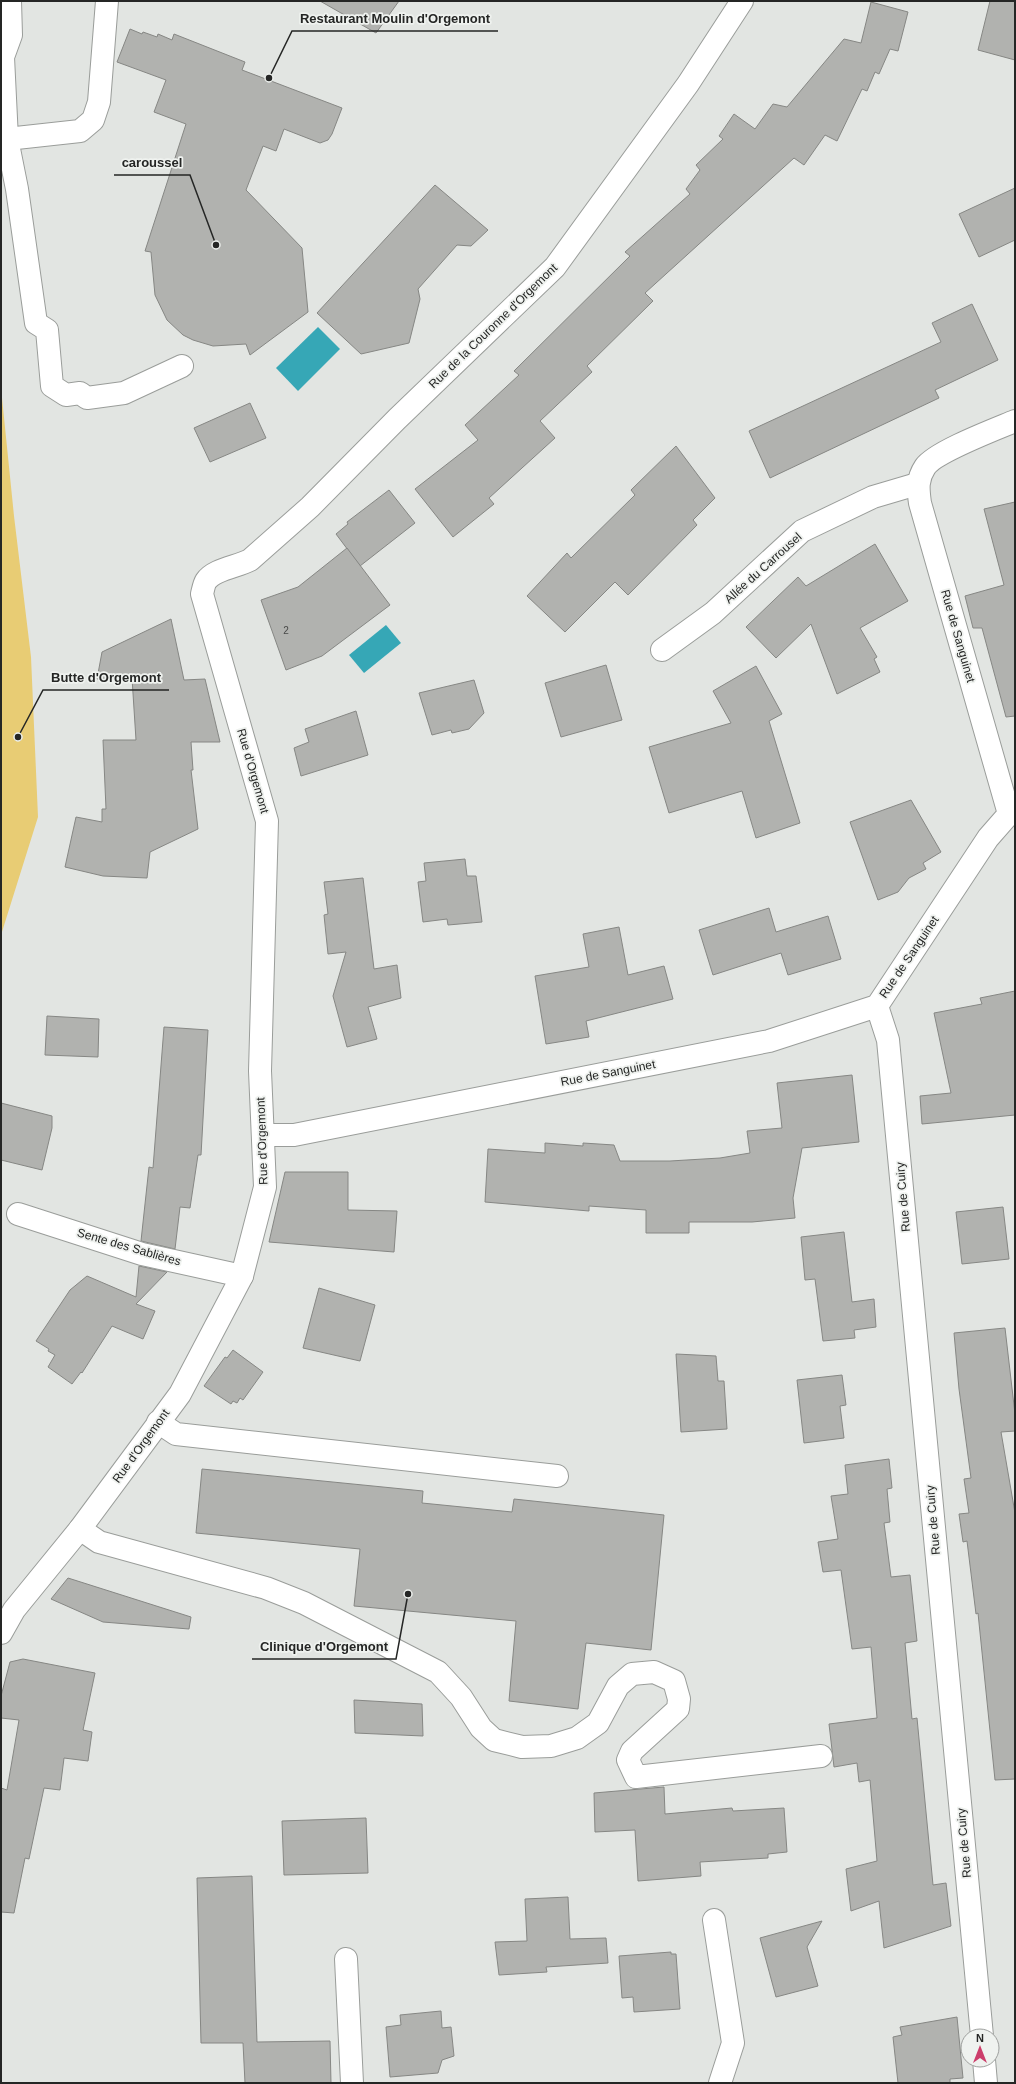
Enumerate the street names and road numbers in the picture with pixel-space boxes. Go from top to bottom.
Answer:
street label: Rue de la Couronne d'Orgemont [426,260,561,391]
street label: Allée du Carrousel [722,530,804,606]
street label: Rue de Sanguinet [938,588,978,685]
street label: Rue d'Orgemont [234,727,272,816]
street label: Rue de Sanguinet [876,913,942,1001]
street label: Rue de Sanguinet [560,1057,657,1089]
street label: Rue d'Orgemont [253,1096,271,1185]
street label: Rue de Cuiry [893,1162,913,1232]
street label: Sente des Sablières [75,1225,183,1269]
street label: Rue d'Orgemont [110,1406,173,1486]
street label: Rue de Cuiry [923,1485,943,1555]
street label: Rue de Cuiry [954,1808,974,1878]

